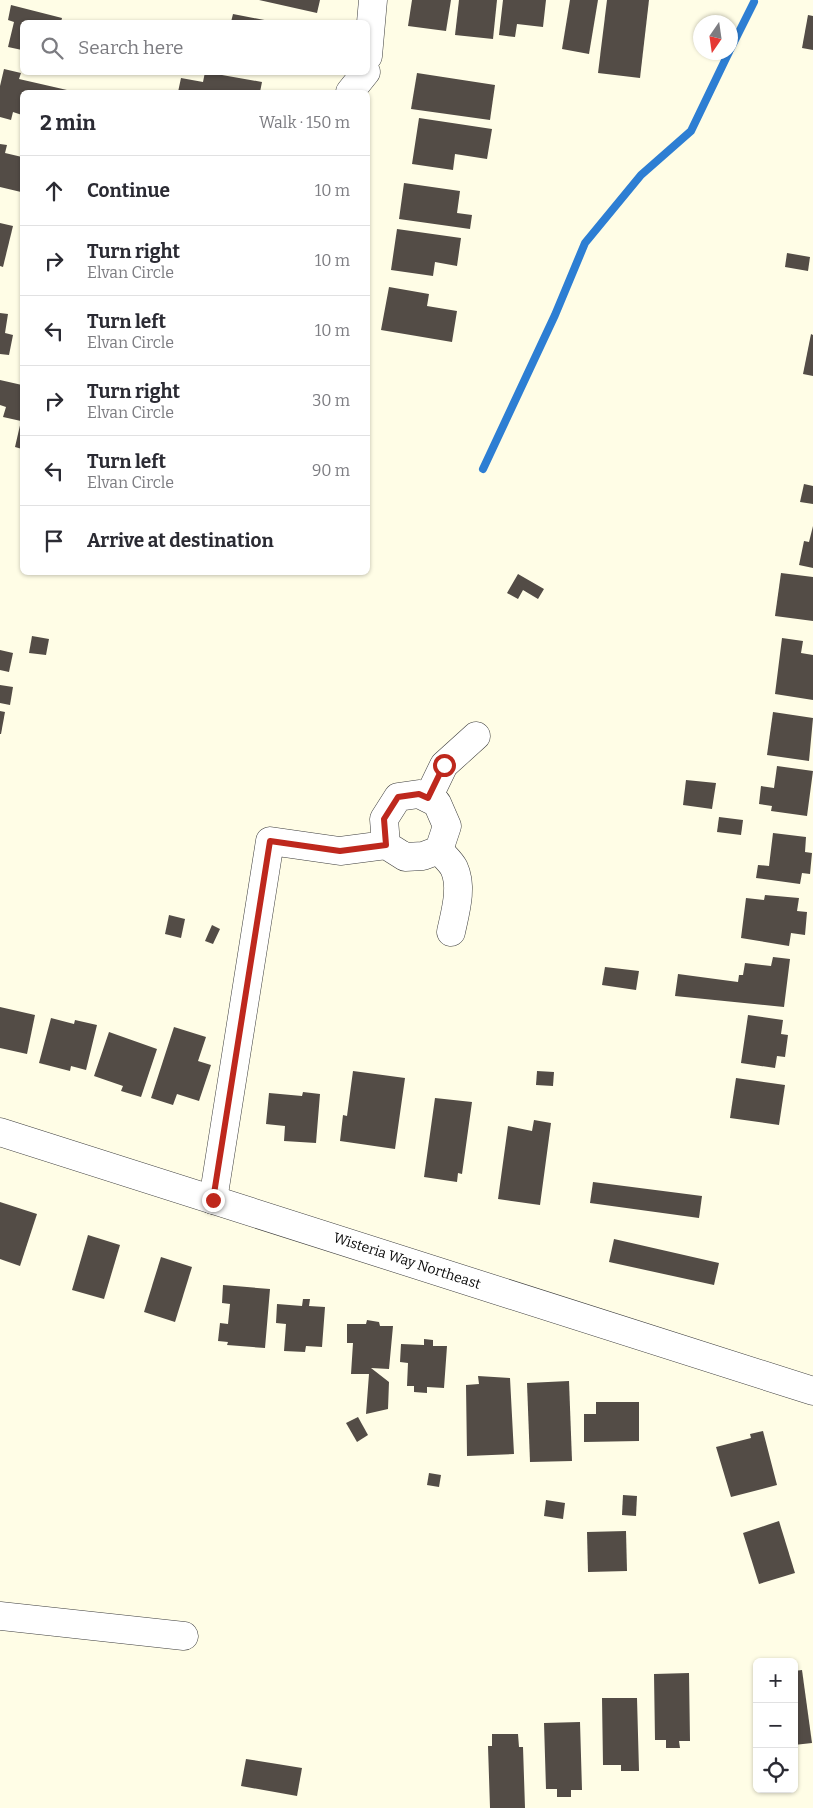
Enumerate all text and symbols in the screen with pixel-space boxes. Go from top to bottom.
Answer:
north arrow [693,15,738,60]
search box [20,20,370,75]
icon: search [38,34,66,62]
text: Search here [78,36,183,59]
text: 2 min [40,110,96,136]
text: Walk · 150 m [259,113,350,132]
icon: ahead [40,177,68,205]
text: Continue [87,179,170,202]
text: 10 m [315,181,350,200]
text: Turn right [87,240,180,263]
icon: right [40,247,68,275]
text: 10 m [315,251,350,270]
text: Elvan Circle [87,263,174,282]
text: Turn left [87,310,166,333]
icon: left [40,317,68,345]
text: 10 m [315,321,350,340]
text: Elvan Circle [87,333,174,352]
text: Turn right [87,380,180,403]
icon: right [40,387,68,415]
text: 30 m [312,391,350,410]
text: Elvan Circle [87,403,174,422]
text: Turn left [87,450,166,473]
icon: left [40,457,68,485]
text: 90 m [312,461,350,480]
text: Elvan Circle [87,473,174,492]
icon: arrive [40,527,68,555]
text: Arrive at destination [87,529,274,552]
route start [433,754,456,777]
route end [202,1189,225,1212]
street label: Wisteria Way Northeast [331,1229,483,1293]
map controls [753,1658,798,1793]
button: + [753,1658,798,1703]
button: − [753,1703,798,1748]
button: locate [753,1748,798,1793]

